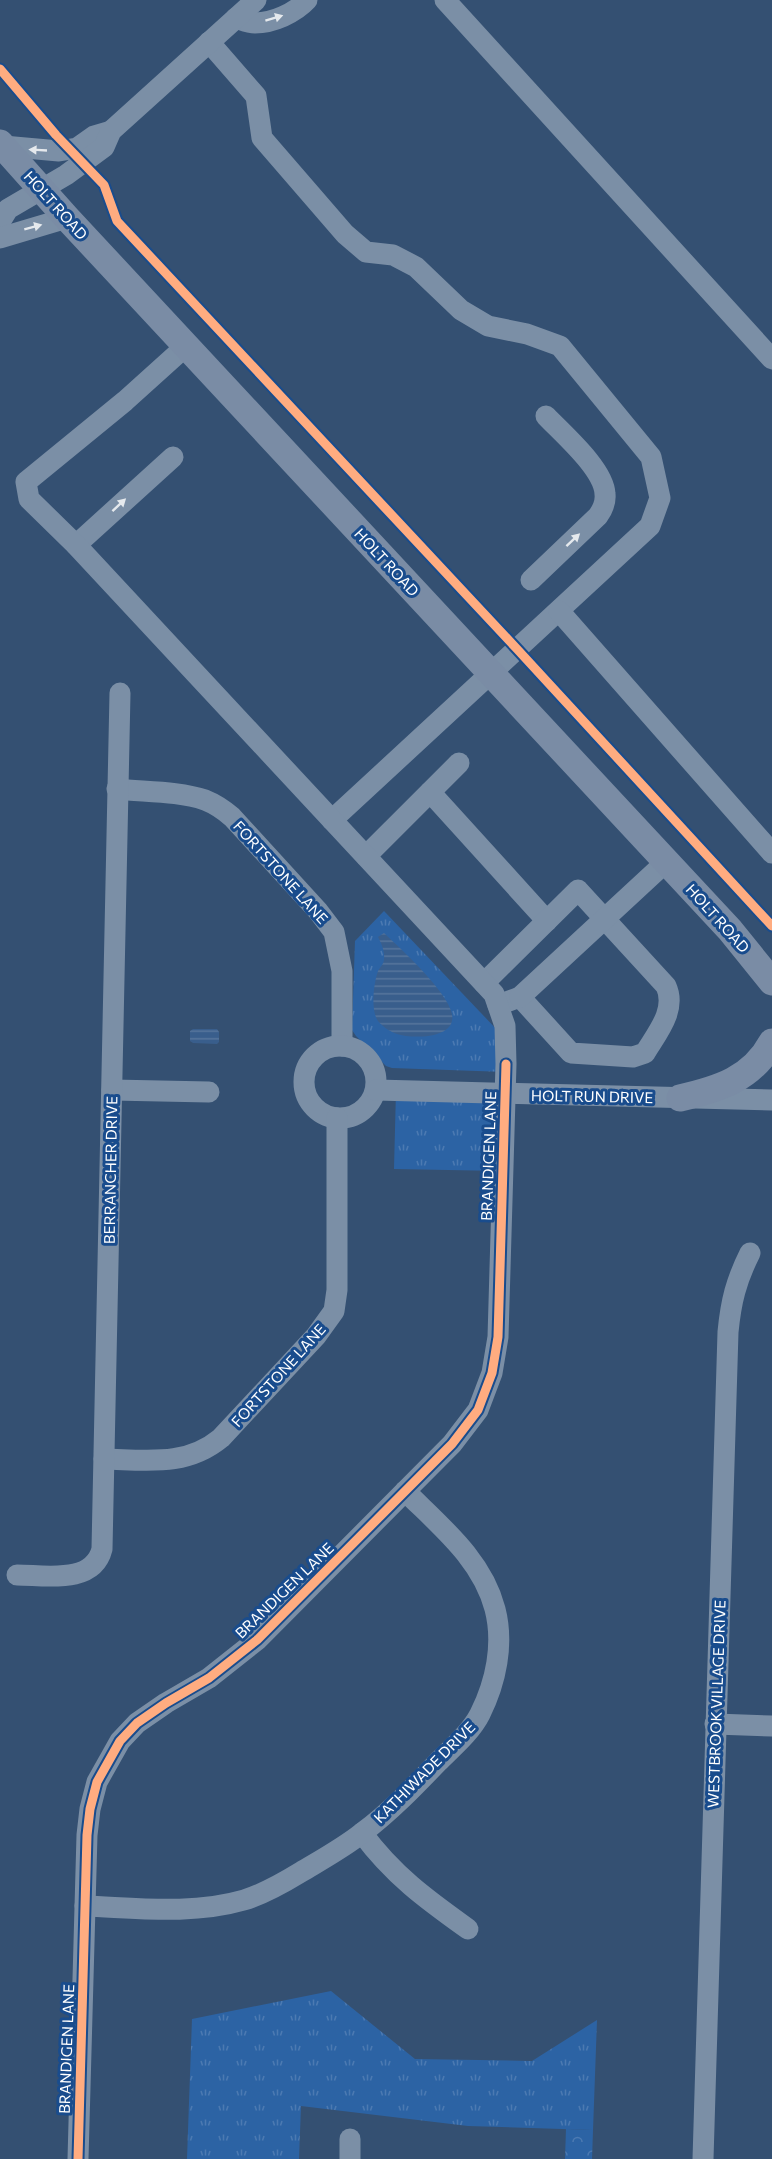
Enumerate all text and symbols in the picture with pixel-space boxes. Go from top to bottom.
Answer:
one-way arrow [264,13,283,23]
one-way arrow [29,145,48,155]
street label: HOLT ROAD [20,167,92,243]
one-way arrow [24,222,42,231]
one-way arrow [111,499,126,512]
street label: HOLT ROAD [351,524,423,600]
one-way arrow [566,533,580,547]
street label: FORTSTONE LANE [230,817,332,927]
street label: HOLT ROAD [682,880,754,956]
street label: HOLT RUN DRIVE [531,1086,653,1106]
street label: BRANDIGEN LANE [477,1091,499,1221]
street label: BERRANCHER DRIVE [100,1096,120,1244]
street label: FORTSTONE LANE [227,1320,329,1430]
street label: BRANDIGEN LANE [231,1538,337,1642]
street label: WESTBROOK VILLAGE DRIVE [703,1600,729,1808]
street label: KATHIWADE DRIVE [370,1717,479,1826]
street label: BRANDIGEN LANE [55,1984,77,2114]

